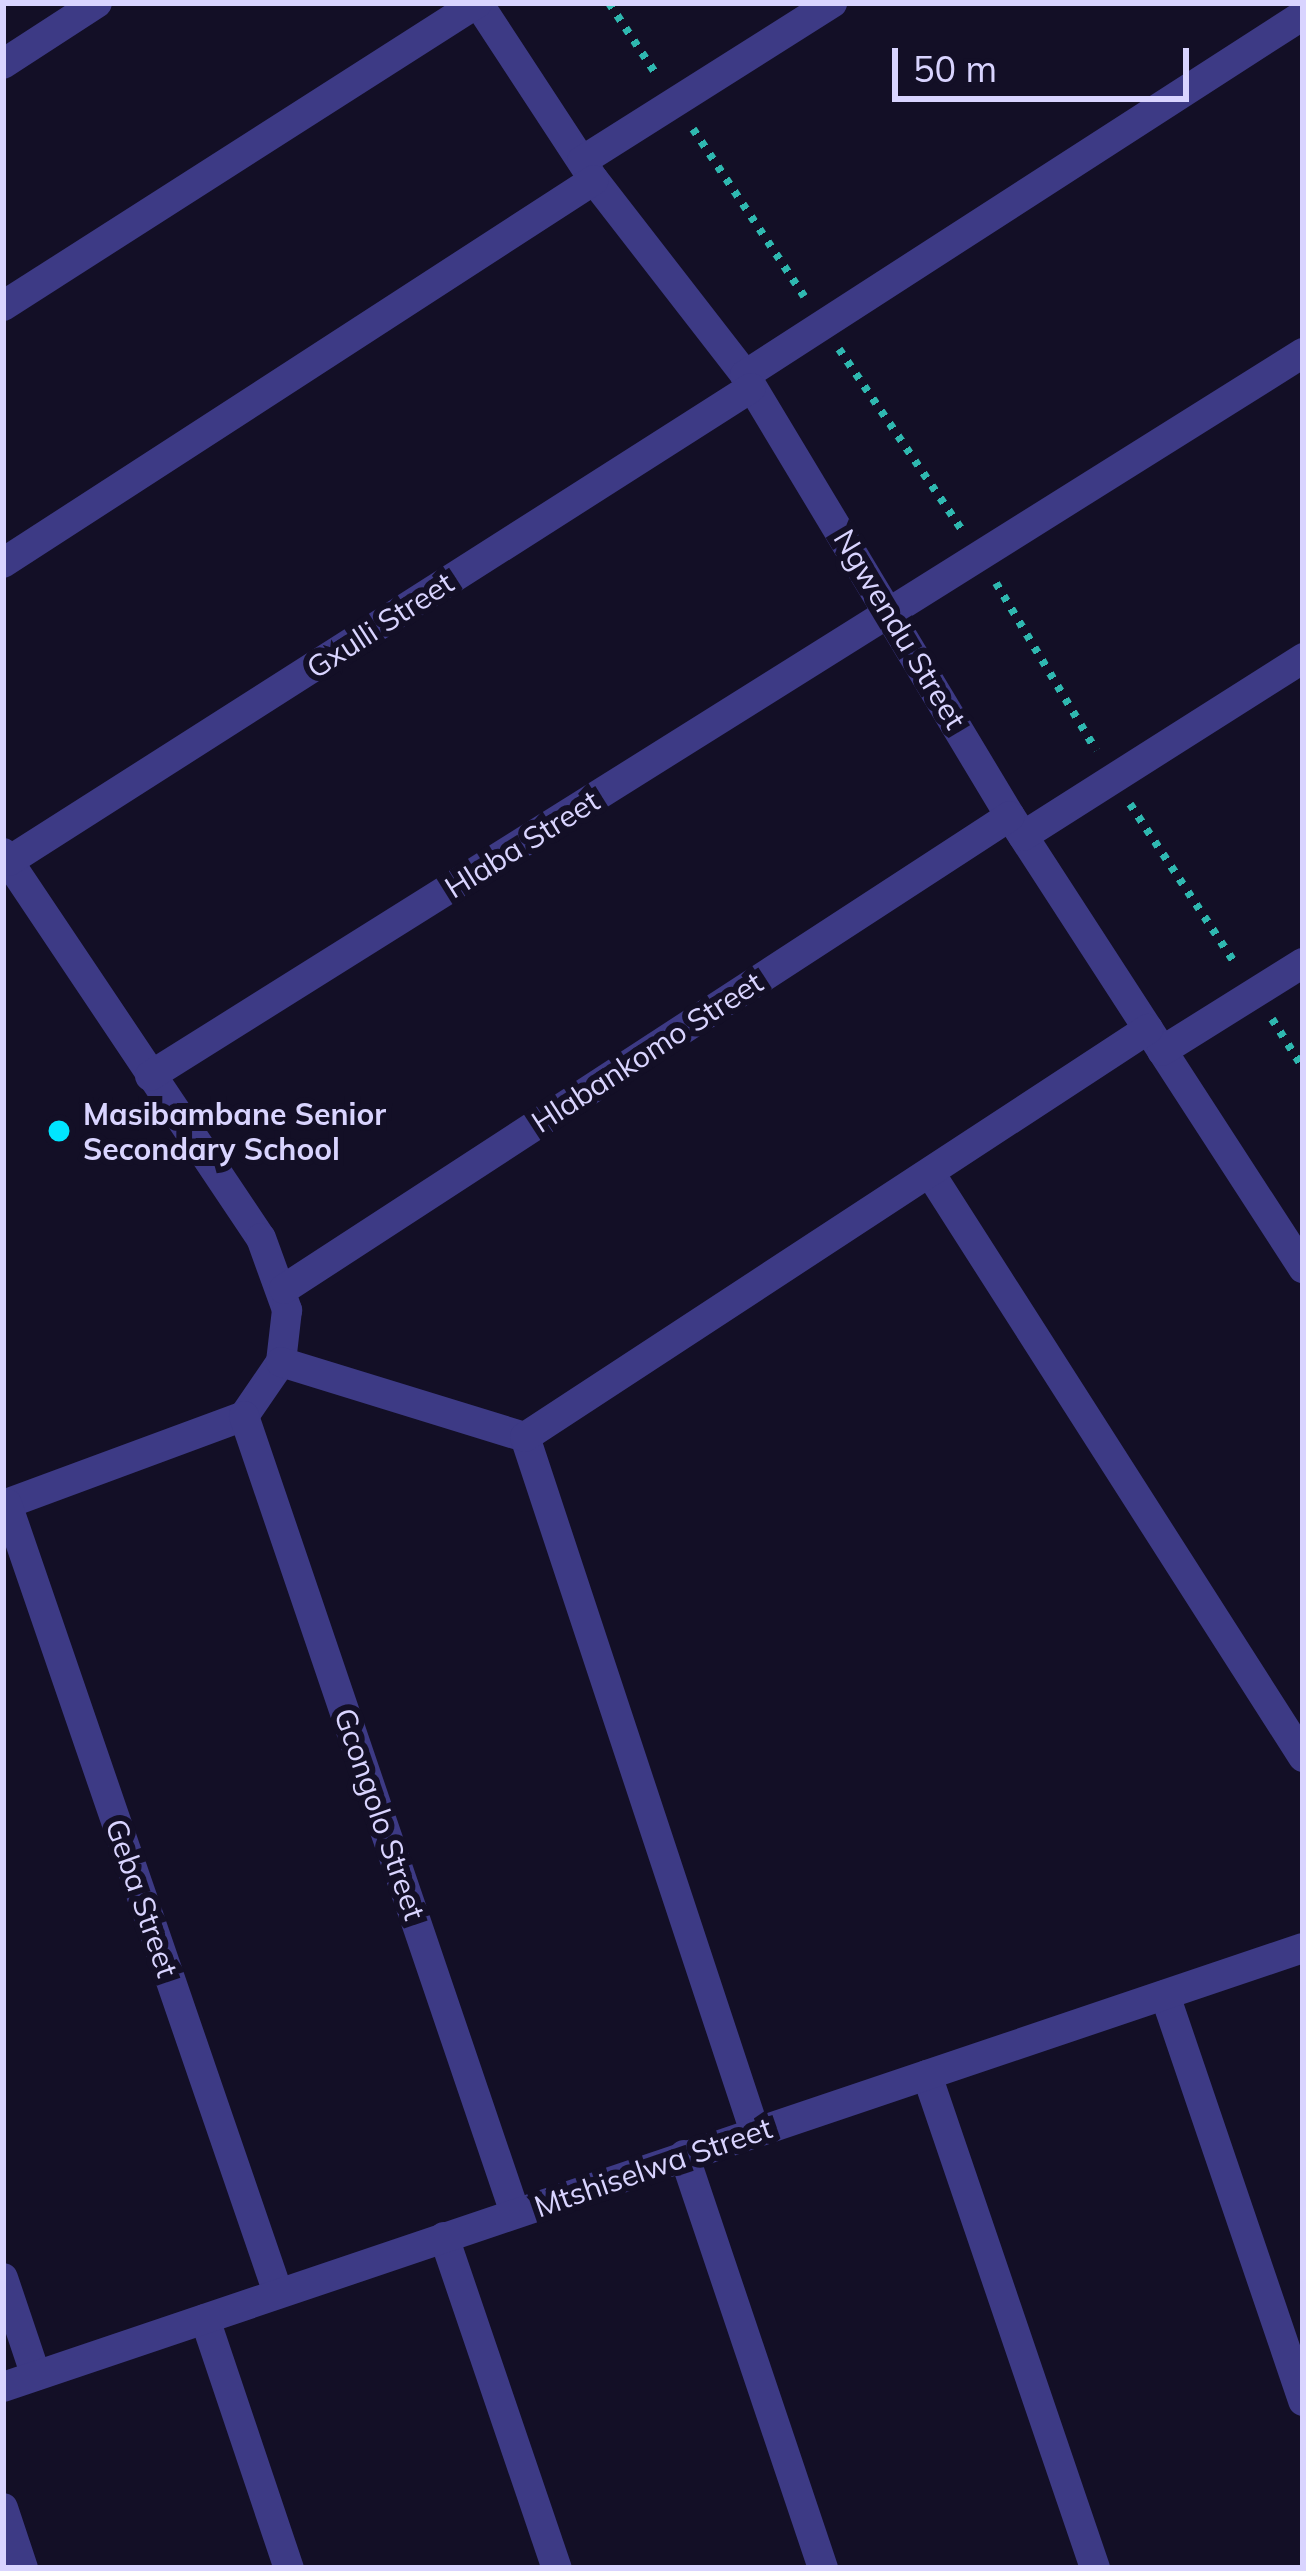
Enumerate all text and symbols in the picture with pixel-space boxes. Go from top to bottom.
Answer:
scale bar [898,24,1195,98]
text: 50 m [913,46,997,91]
street label: Ngwendu Street [826,523,974,735]
street label: Gxulli Street [300,564,460,686]
street label: Hlaba Street [438,782,606,906]
street label: Hlabankomo Street [525,964,769,1140]
place label: Masibambane Senior Secondary School [83,1096,386,1166]
marker: Masibambane Senior Secondary School [46,1118,72,1144]
street label: Gcongolo Street [327,1703,433,1925]
street label: Geba Street [98,1814,186,1982]
street label: Mtshiselwa Street [530,2109,776,2225]

